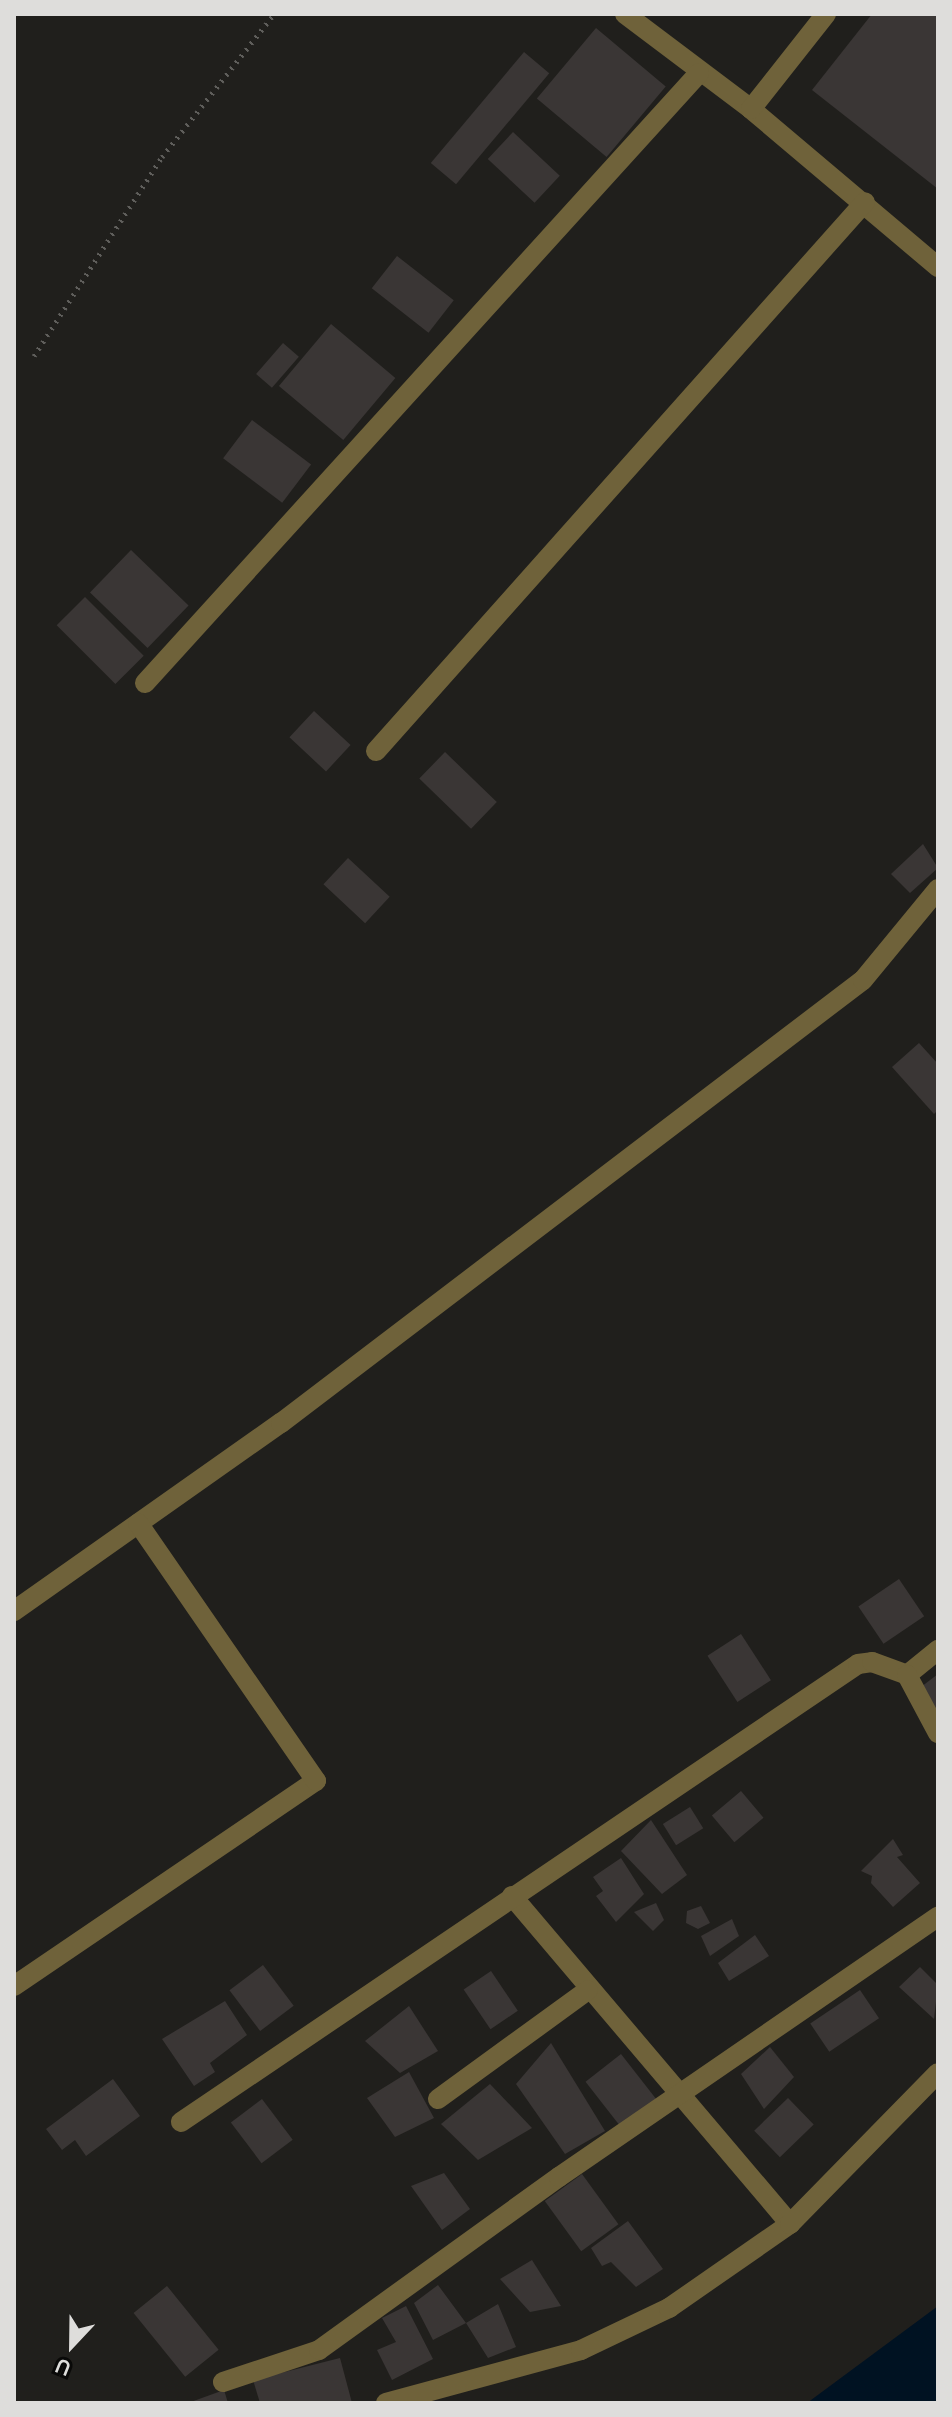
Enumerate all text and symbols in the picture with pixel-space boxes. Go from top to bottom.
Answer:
north arrow [32,2305,112,2385]
text: U [51,2352,75,2382]

